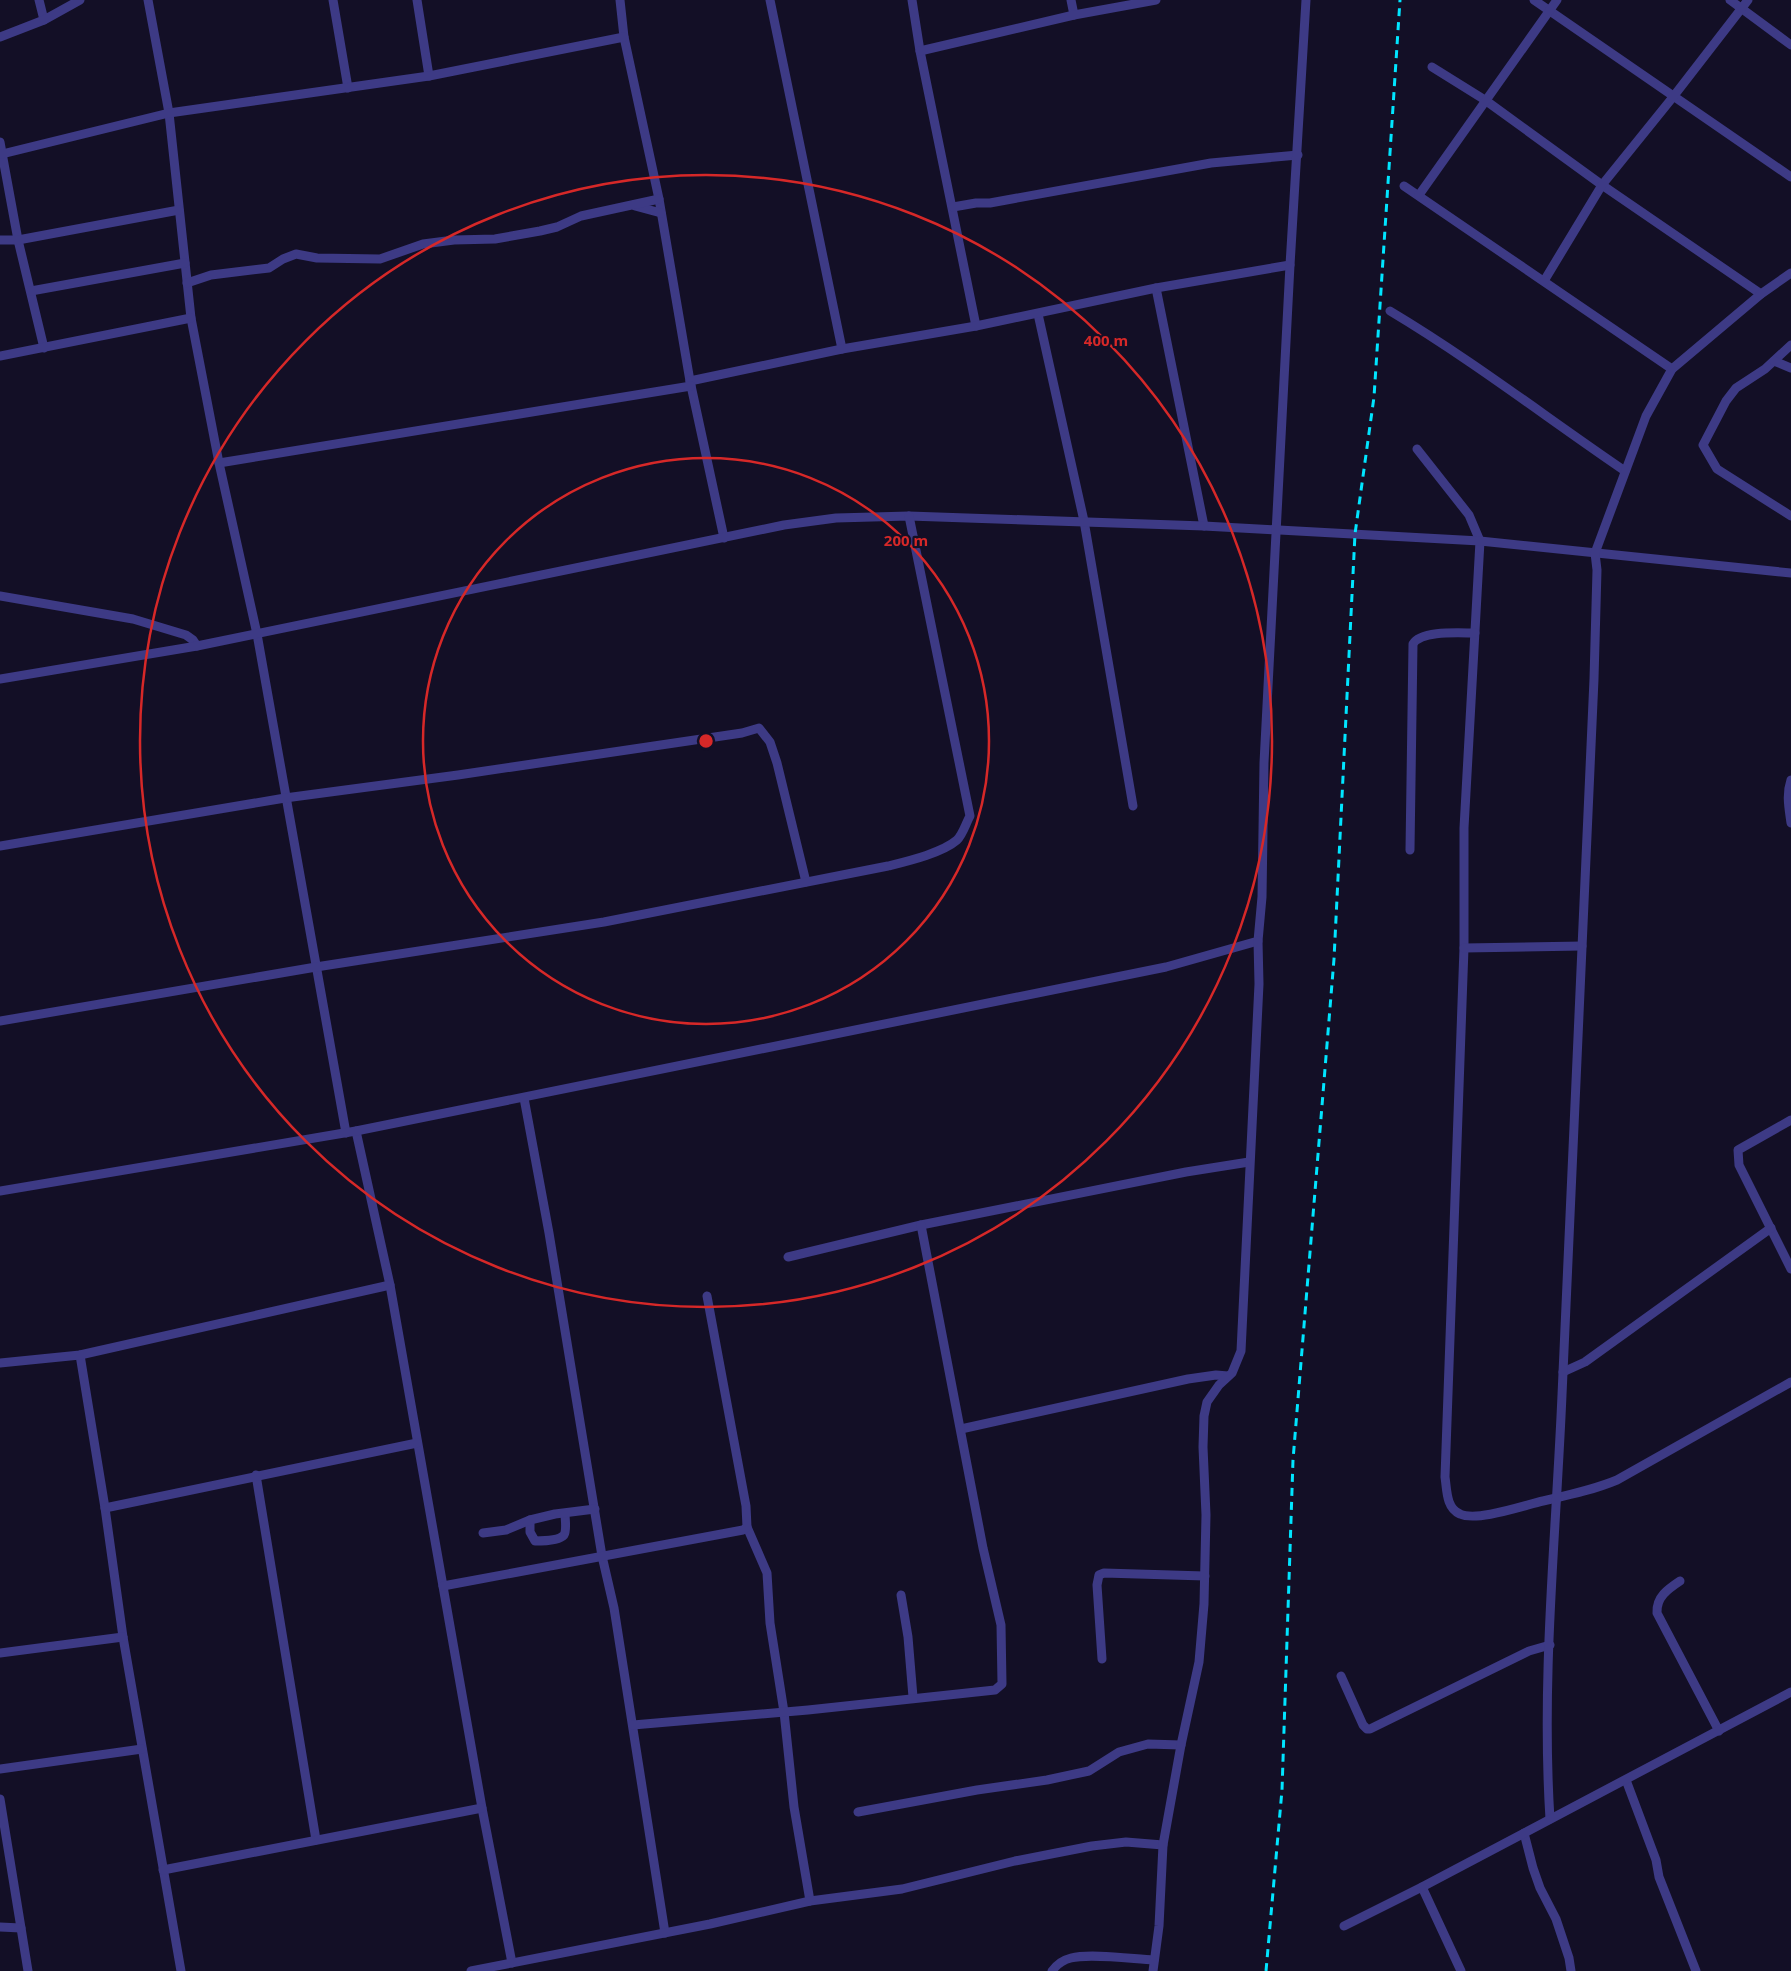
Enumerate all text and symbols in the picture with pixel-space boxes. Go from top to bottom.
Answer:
text: 400 m [1084,330,1128,350]
text: 200 m [884,530,928,550]
centre of rings [697,732,715,750]

